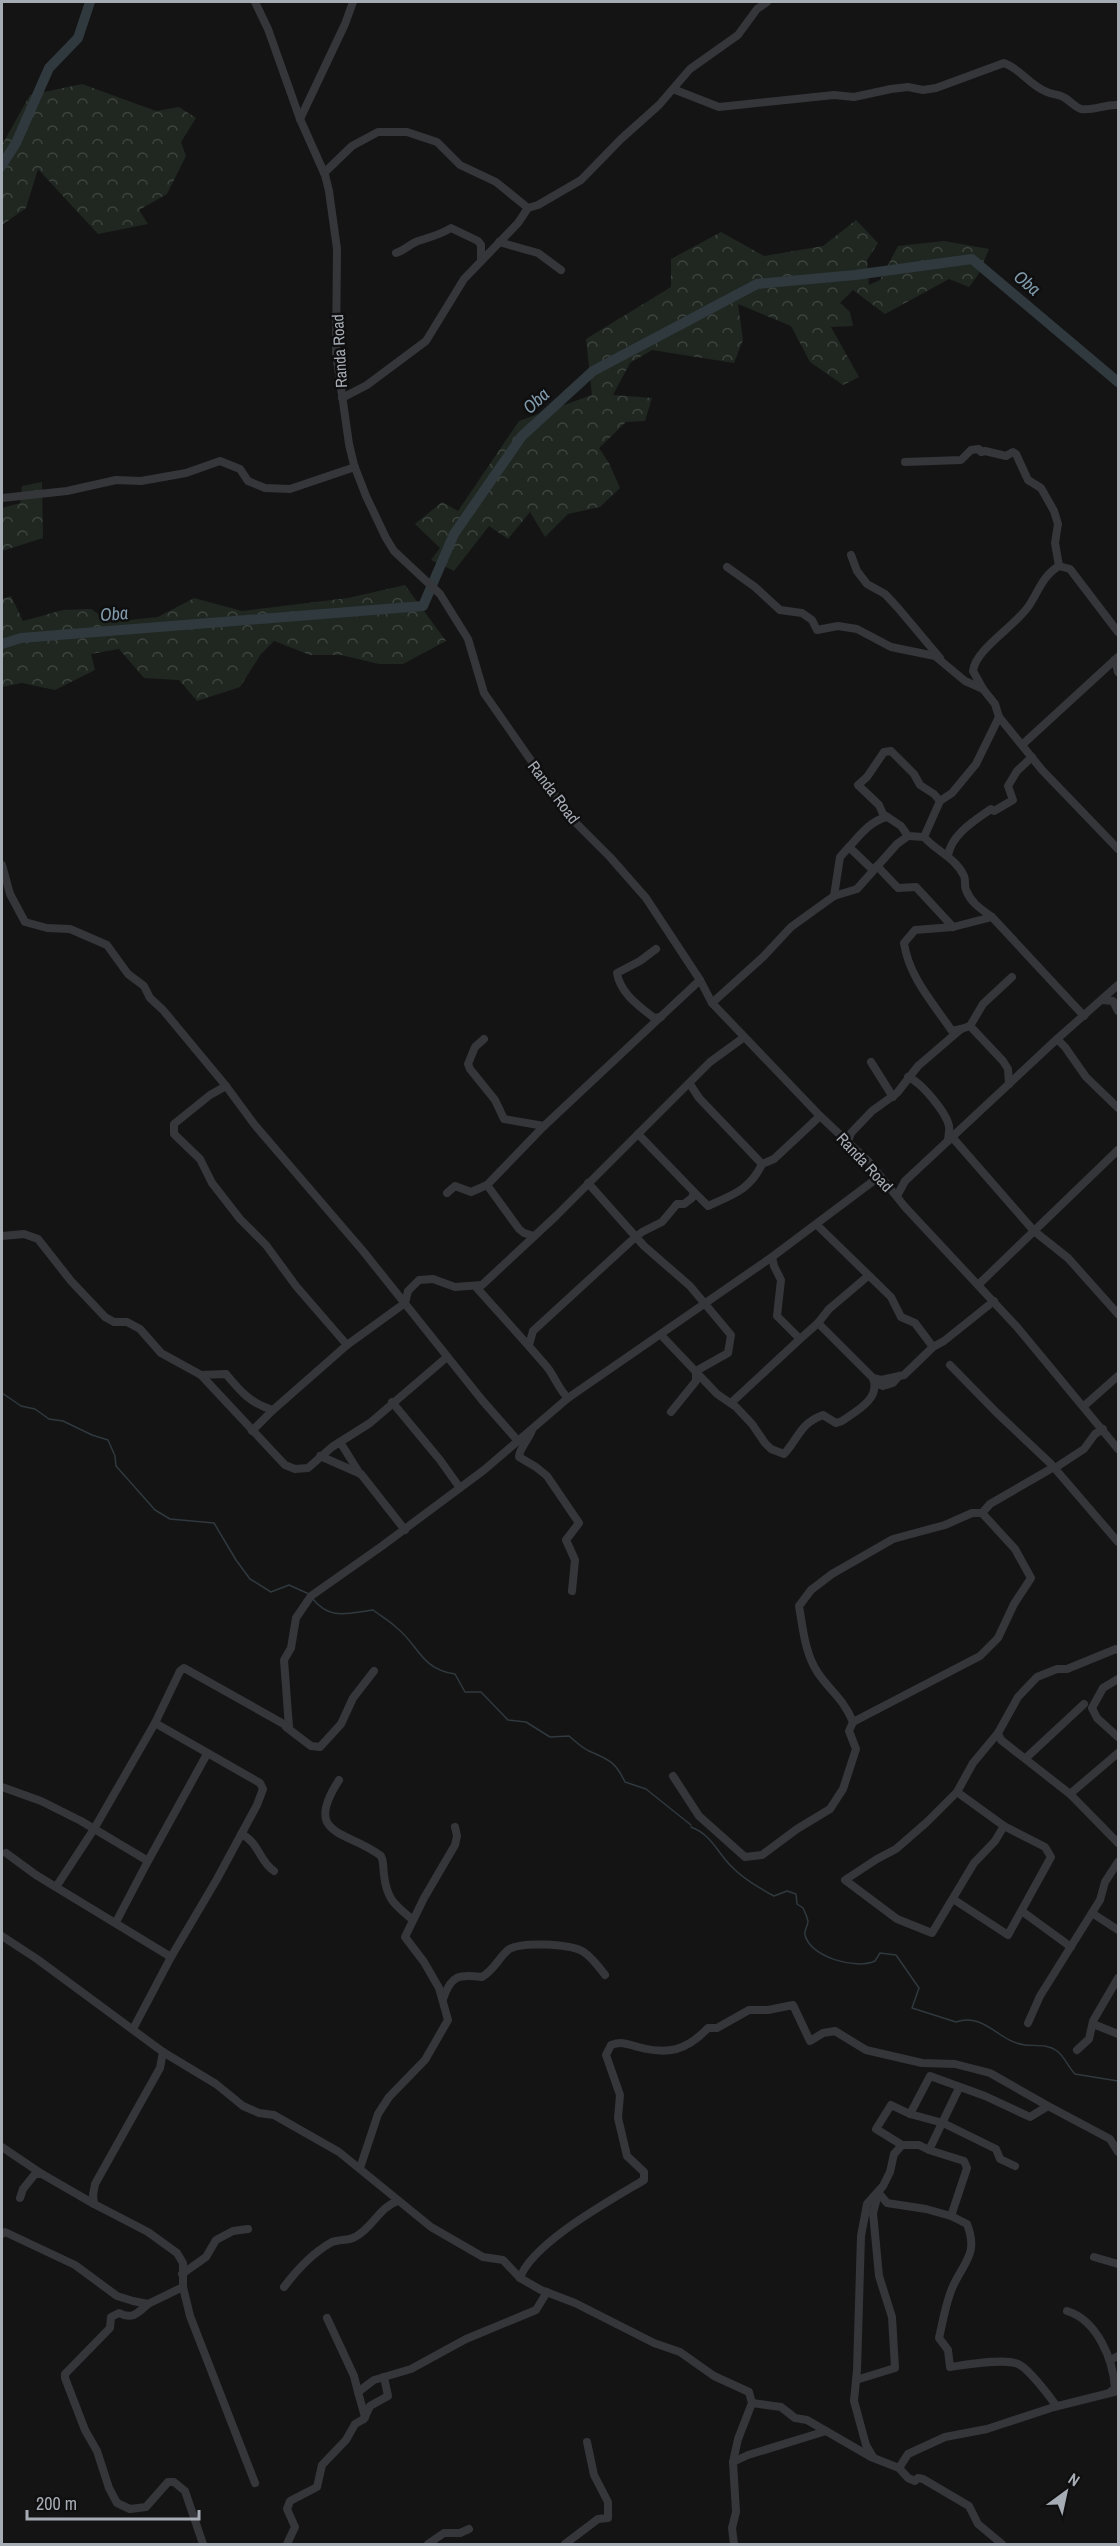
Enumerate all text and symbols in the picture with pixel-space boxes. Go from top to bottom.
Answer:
water label: Oba [1009,264,1046,301]
street label: Randa Road [326,314,352,388]
water label: Oba [517,382,554,419]
water label: Oba [99,600,129,627]
street label: Randa Road [523,756,585,828]
street label: Randa Road [832,1128,898,1196]
north arrow [1036,2462,1096,2522]
text: N [1064,2468,1084,2491]
scale bar [27,2483,200,2521]
text: 200 m [36,2491,77,2516]

